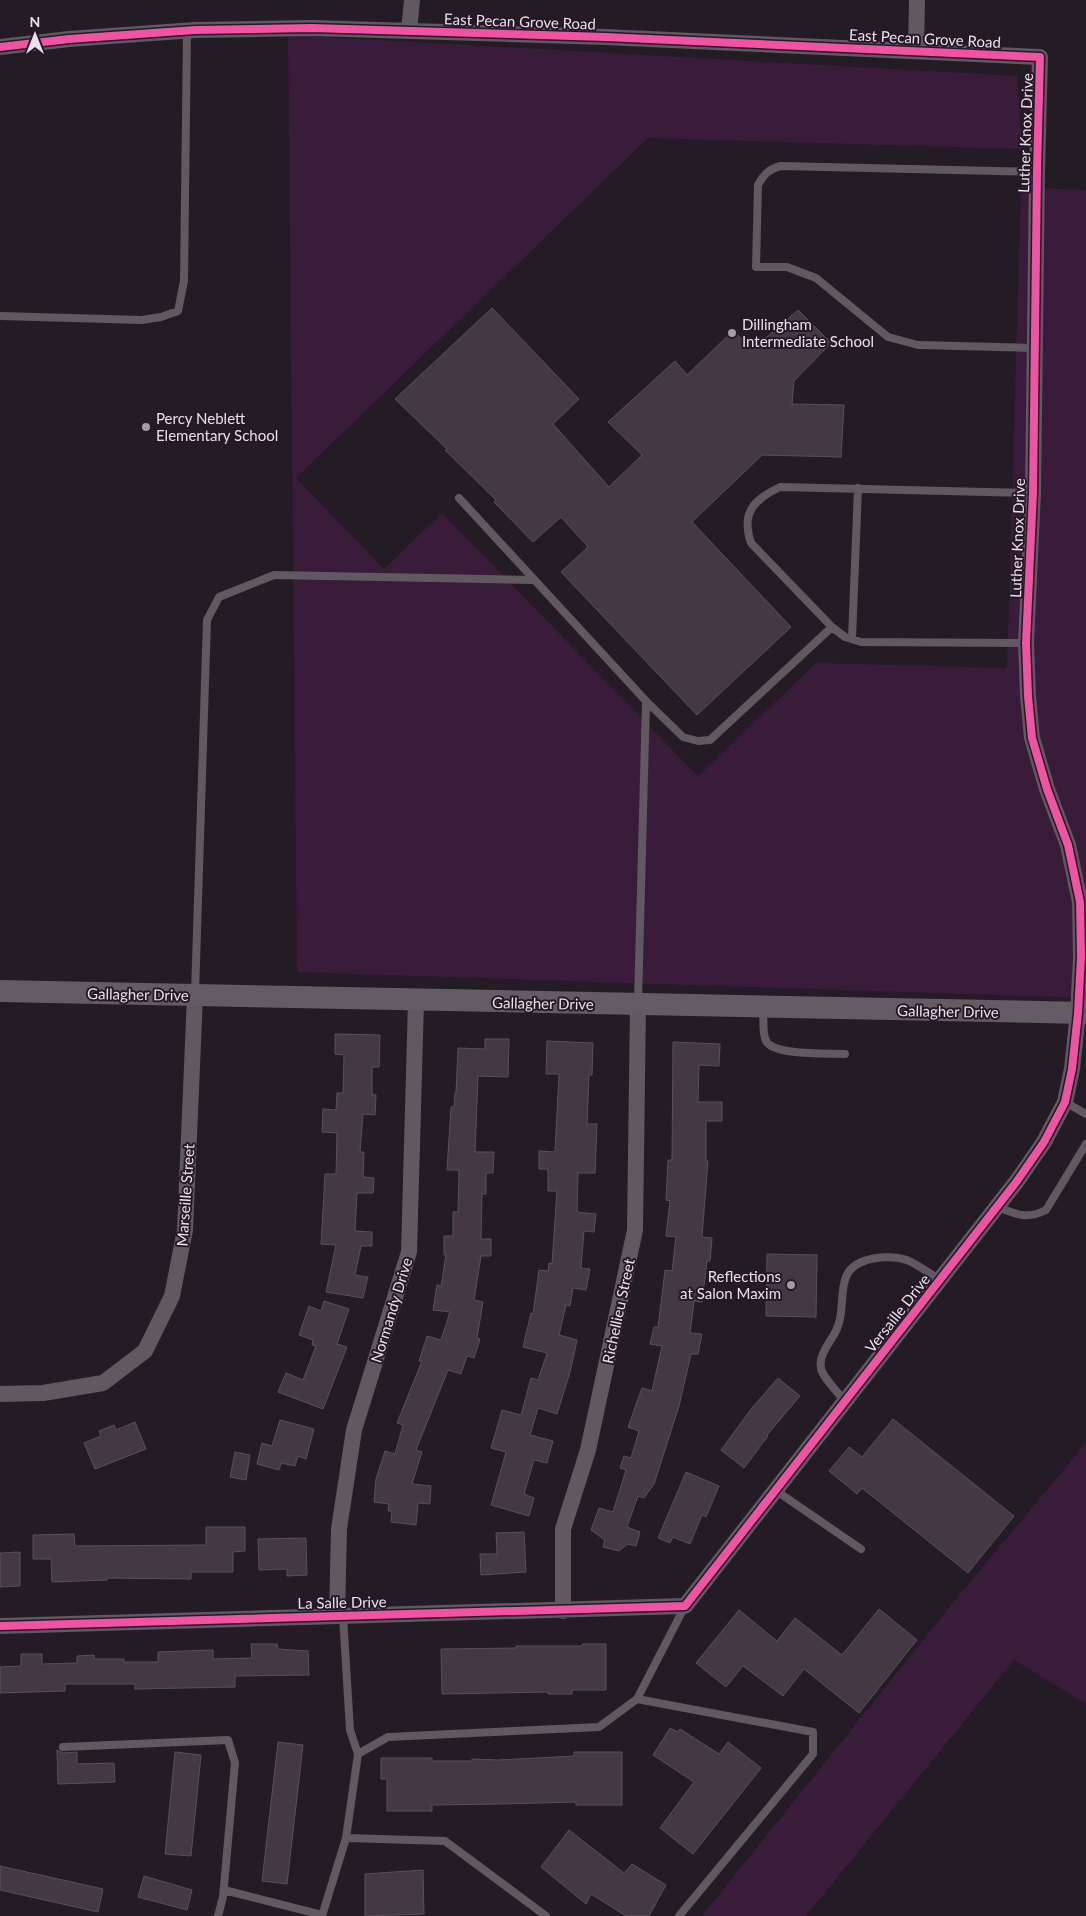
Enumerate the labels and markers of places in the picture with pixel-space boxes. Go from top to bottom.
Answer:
place label: Dillingham Intermediate School [742,315,874,350]
marker: Dillingham Intermediate School [726,327,738,339]
place label: Percy Neblett Elementary School [156,409,278,444]
marker: Percy Neblett Elementary School [140,421,152,433]
place label: Reflections at Salon Maxim [680,1267,781,1302]
marker: Reflections at Salon Maxim [785,1279,797,1291]

